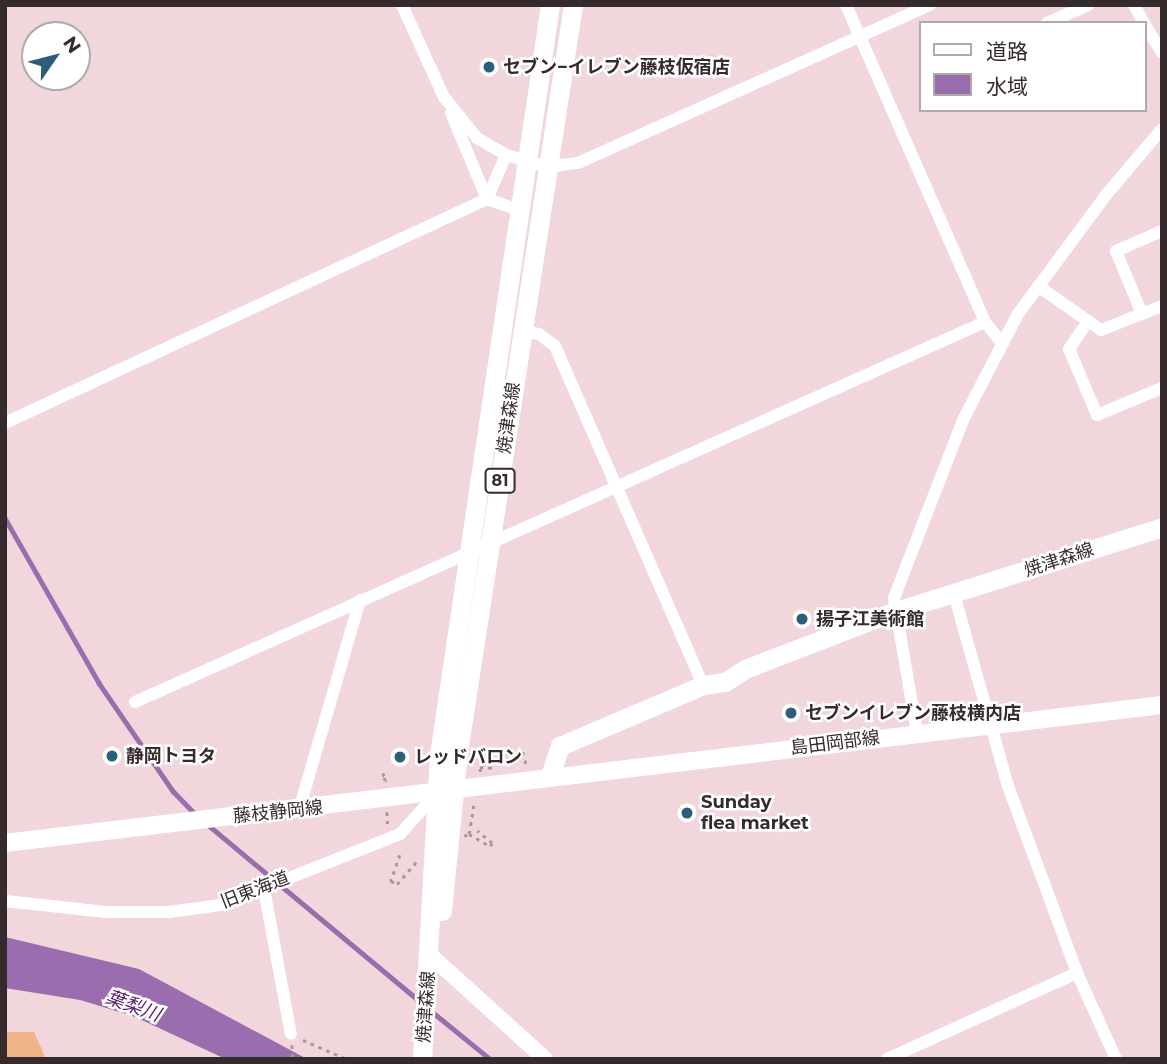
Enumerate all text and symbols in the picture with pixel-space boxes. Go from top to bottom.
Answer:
north arrow [21,21,91,91]
legend [918,21,1146,112]
text: N [58,32,86,58]
text: 道路 [986,39,1028,64]
place label: セブン−イレブン藤枝仮宿店 [503,56,730,78]
marker: セブン−イレブン藤枝仮宿店 [481,59,497,75]
text: 水域 [986,74,1028,99]
street label: 焼津森線 [493,381,525,455]
road number: 81 [484,468,516,494]
street label: 焼津森線 [1021,539,1097,581]
place label: 揚子江美術館 [816,608,924,630]
marker: 揚子江美術館 [794,611,810,627]
place label: セブンイレブン藤枝横内店 [805,702,1021,724]
marker: セブンイレブン藤枝横内店 [783,705,799,721]
street label: 島田岡部線 [789,727,881,759]
place label: 静岡トヨタ [126,745,216,767]
place label: レッドバロン [414,746,522,768]
marker: 静岡トヨタ [104,748,120,764]
marker: レッドバロン [392,749,408,765]
place label: Sunday flea market [701,792,809,834]
street label: 藤枝静岡線 [232,797,324,827]
marker: Sunday flea market [679,805,695,821]
street label: 旧東海道 [218,867,292,913]
street label: 焼津森線 [413,970,439,1044]
water label: 葉梨川 [102,986,164,1026]

